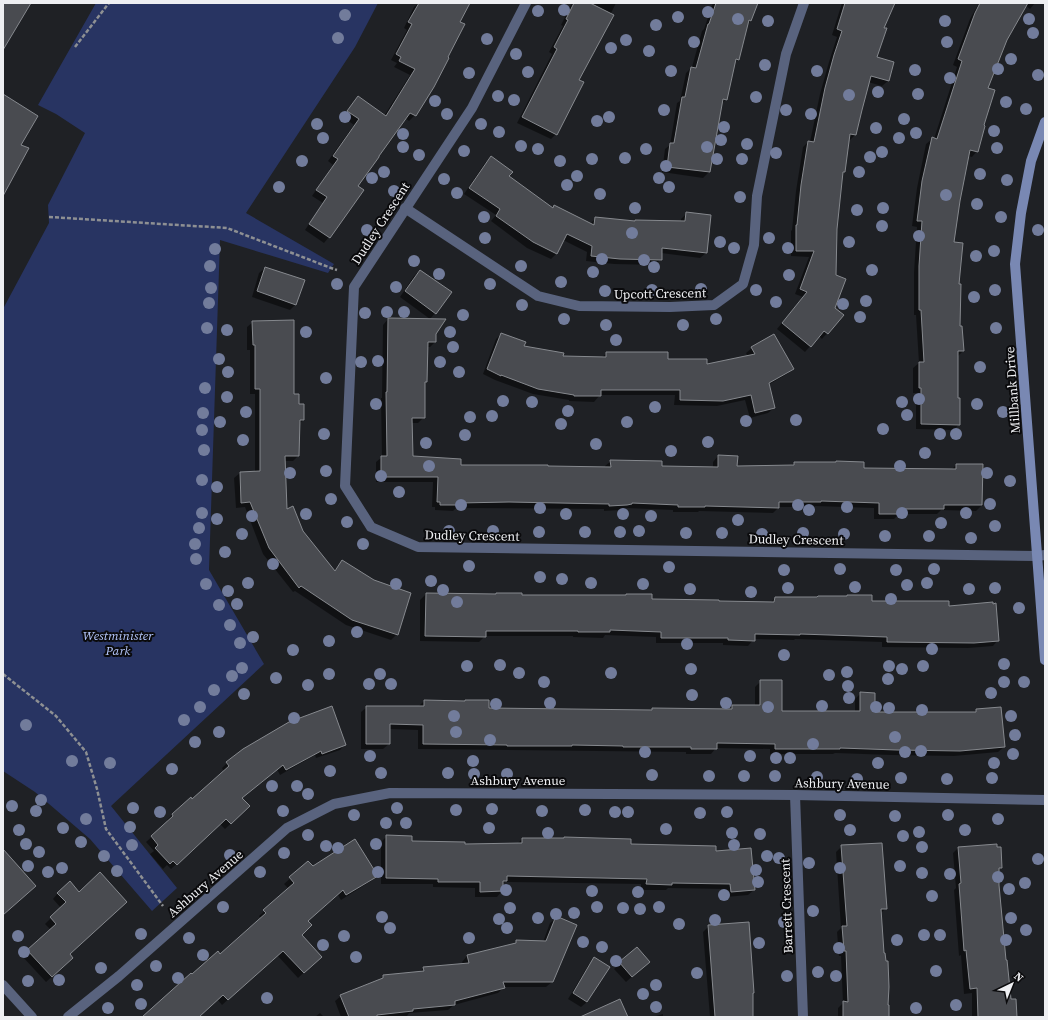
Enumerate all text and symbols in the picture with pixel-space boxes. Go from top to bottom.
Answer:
street label: Dudley Crescent [347,178,414,268]
street label: Upcott Crescent [614,284,707,303]
street label: Millbank Drive [1001,346,1024,434]
street label: Dudley Crescent [424,526,520,545]
street label: Dudley Crescent [748,530,844,549]
park label: Westminister Park [83,627,154,659]
street label: Ashbury Avenue [471,772,566,789]
street label: Ashbury Avenue [794,774,890,793]
street label: Ashbury Avenue [164,846,247,921]
street label: Barrett Crescent [776,858,797,954]
north arrow [992,964,1032,1004]
text: N [1010,969,1027,985]

